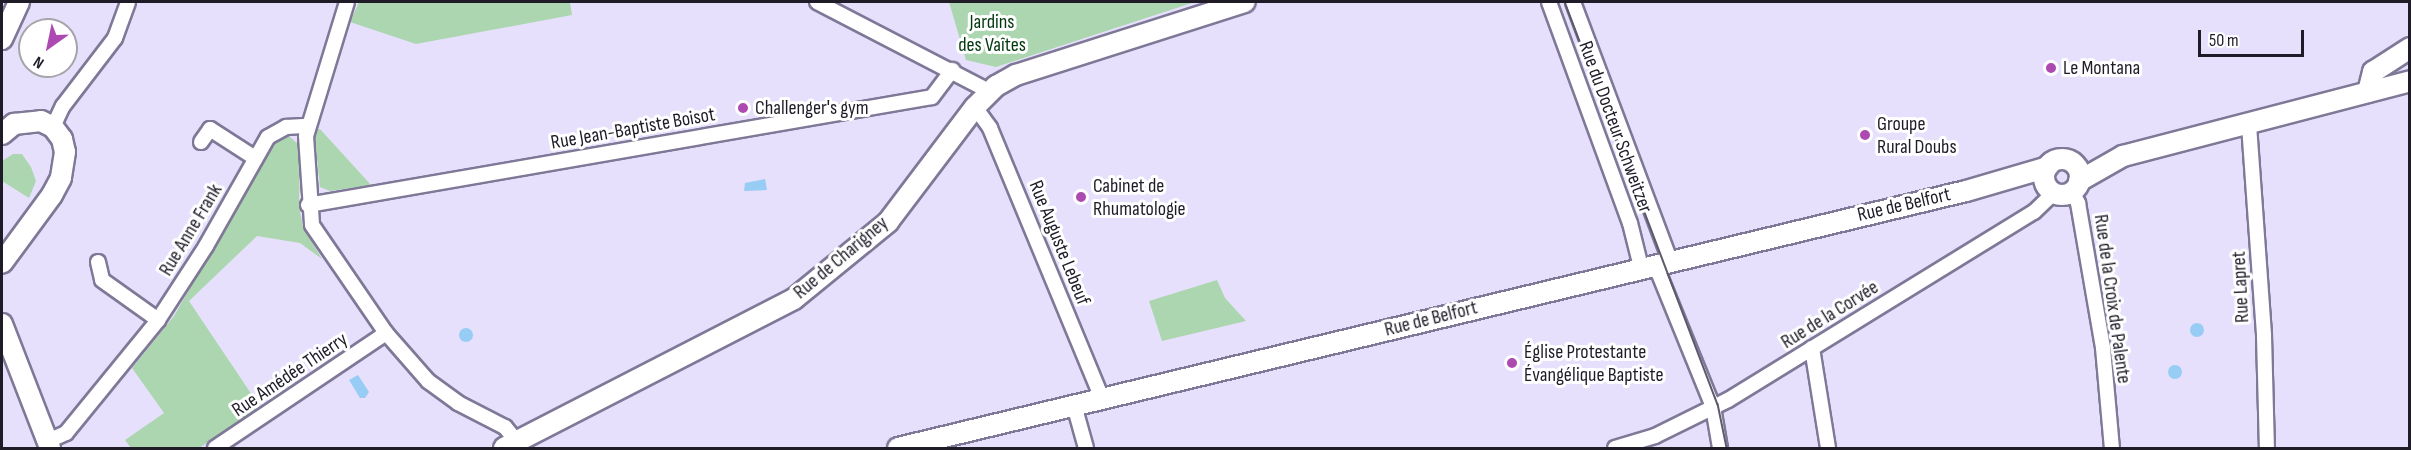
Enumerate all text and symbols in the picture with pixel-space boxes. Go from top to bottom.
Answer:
park label: Jardins des Vaîtes [958,10,1026,57]
north arrow [18,18,78,78]
scale bar [2201,18,2308,56]
text: 50 m [2209,30,2239,51]
street label: Rue du Docteur Schweitzer [1573,38,1657,216]
text: N [30,52,48,72]
place label: Le Montana [2063,56,2140,80]
marker: Le Montana [2044,61,2058,75]
place label: Challenger's gym [755,96,869,120]
marker: Challenger's gym [736,101,750,115]
street label: Rue Jean-Baptiste Boisot [549,103,717,155]
place label: Groupe Rural Doubs [1877,112,1957,159]
marker: Groupe Rural Doubs [1858,128,1872,142]
place label: Cabinet de Rhumatologie [1093,174,1186,221]
street label: Rue Auguste Lebeuf [1023,177,1095,309]
street label: Rue Anne Frank [154,180,228,280]
street label: Rue de Belfort [1855,183,1953,227]
marker: Cabinet de Rhumatologie [1074,190,1088,204]
street label: Rue de Charigney [789,212,893,304]
street label: Rue de la Croix de Palente [2088,213,2136,385]
street label: Rue Lapret [2227,251,2255,323]
street label: Rue de la Corvée [1777,276,1883,354]
street label: Rue de Belfort [1382,296,1480,342]
street label: Rue Amédée Thierry [228,328,352,422]
place label: Église Protestante Évangélique Baptiste [1524,340,1664,387]
marker: Église Protestante Évangélique Baptiste [1505,356,1519,370]

